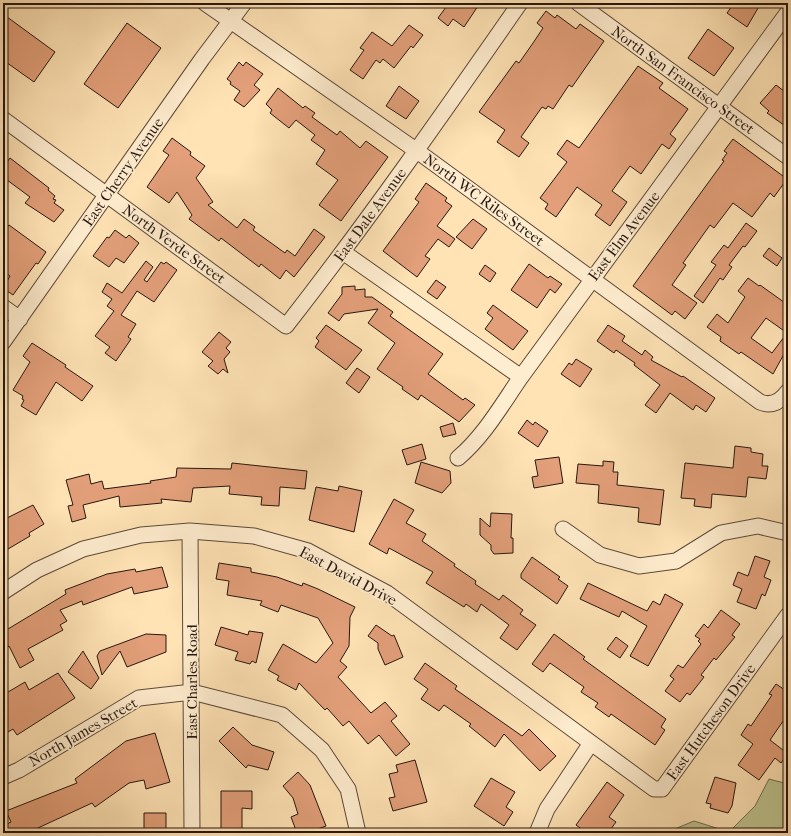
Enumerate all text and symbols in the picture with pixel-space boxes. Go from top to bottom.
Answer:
street label: North San Francisco Street [608,22,758,138]
street label: East Cherry Avenue [79,114,168,230]
street label: North WC Riles Street [420,150,548,250]
street label: East Dale Avenue [330,164,410,265]
street label: East Elm Avenue [584,187,664,284]
street label: North Verde Street [119,201,230,288]
street label: East David Drive [296,543,400,610]
street label: East Charles Road [183,623,201,740]
street label: East Hutcheson Drive [663,660,760,784]
street label: North James Street [25,693,141,770]

